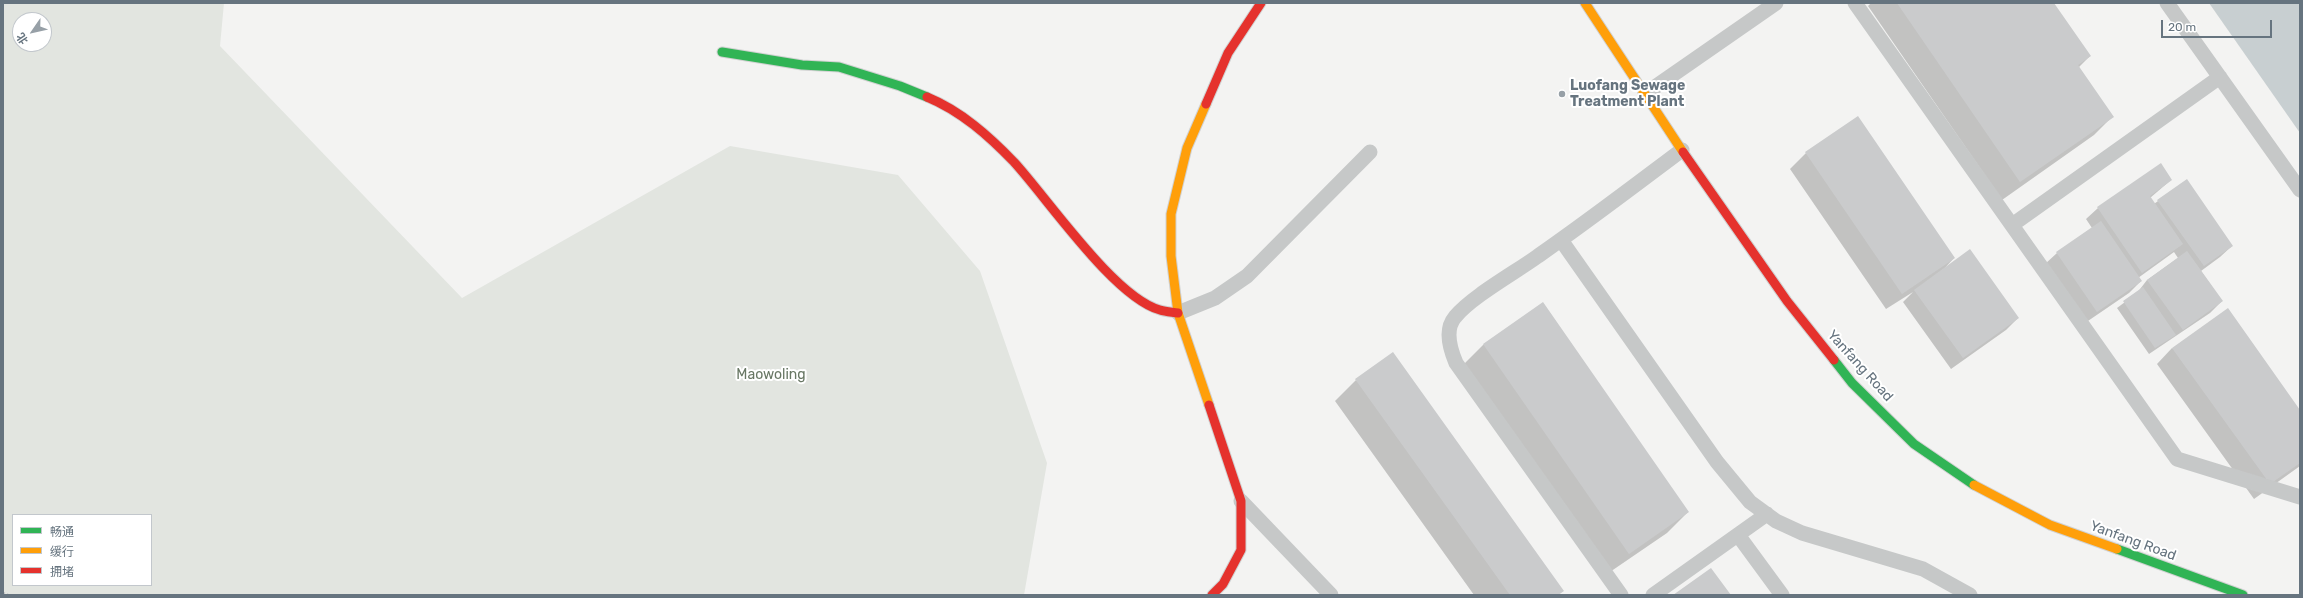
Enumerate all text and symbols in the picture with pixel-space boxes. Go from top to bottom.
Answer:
north arrow [12,12,52,52]
scale bar [2163,12,2274,38]
text: 20 m [2168,20,2196,34]
text: 北 [14,30,31,47]
place label: Luofang Sewage Treatment Plant [1570,78,1685,110]
marker: Luofang Sewage Treatment Plant [1557,89,1567,99]
street label: Yanfang Road [1824,327,1896,405]
park label: Maowoling [736,367,806,383]
legend [12,514,152,586]
street label: Yanfang Road [2088,518,2178,564]
text: 畅通 [50,525,74,539]
text: 缓行 [50,545,74,559]
text: 拥堵 [50,565,74,579]

